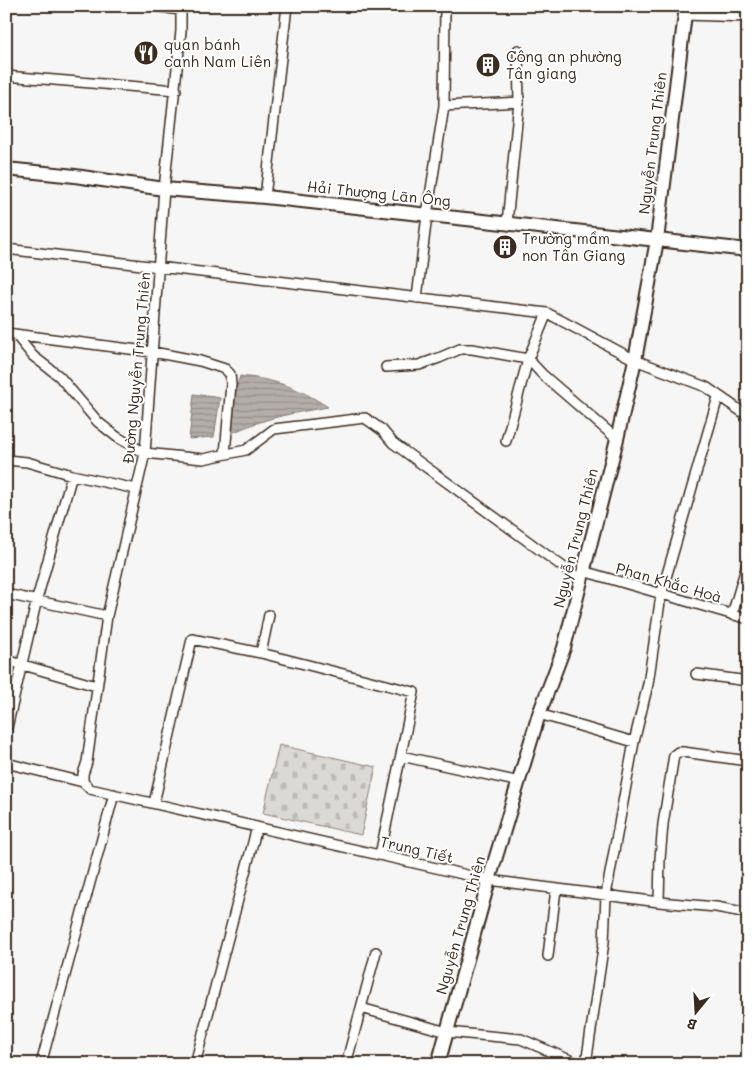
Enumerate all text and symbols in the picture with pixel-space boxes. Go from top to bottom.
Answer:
place label: quan bánh canh Nam Liên [164,34,271,71]
restaurant icon: quan bánh canh Nam Liên [133,40,159,66]
place label: Công an phường Tân giang [506,46,622,83]
building icon: Công an phường Tân giang [475,52,501,78]
street label: Nguyễn Trung Thiên [633,71,671,215]
street label: Hải Thượng Lãn Ông [306,176,452,211]
place label: Trường mầm non Tân Giang [522,228,625,265]
building icon: Trường mầm non Tân Giang [492,234,518,260]
street label: Đường Nguyễn Trung Thiên [118,271,154,465]
street label: Nguyễn Trung Thiên [548,466,602,610]
street label: Phan Khắc Hoà [614,557,724,607]
street label: Trung Tiết [378,831,456,867]
street label: Nguyễn Trung Thiên [431,853,489,997]
north arrow [672,988,722,1038]
text: B [684,1014,699,1035]

